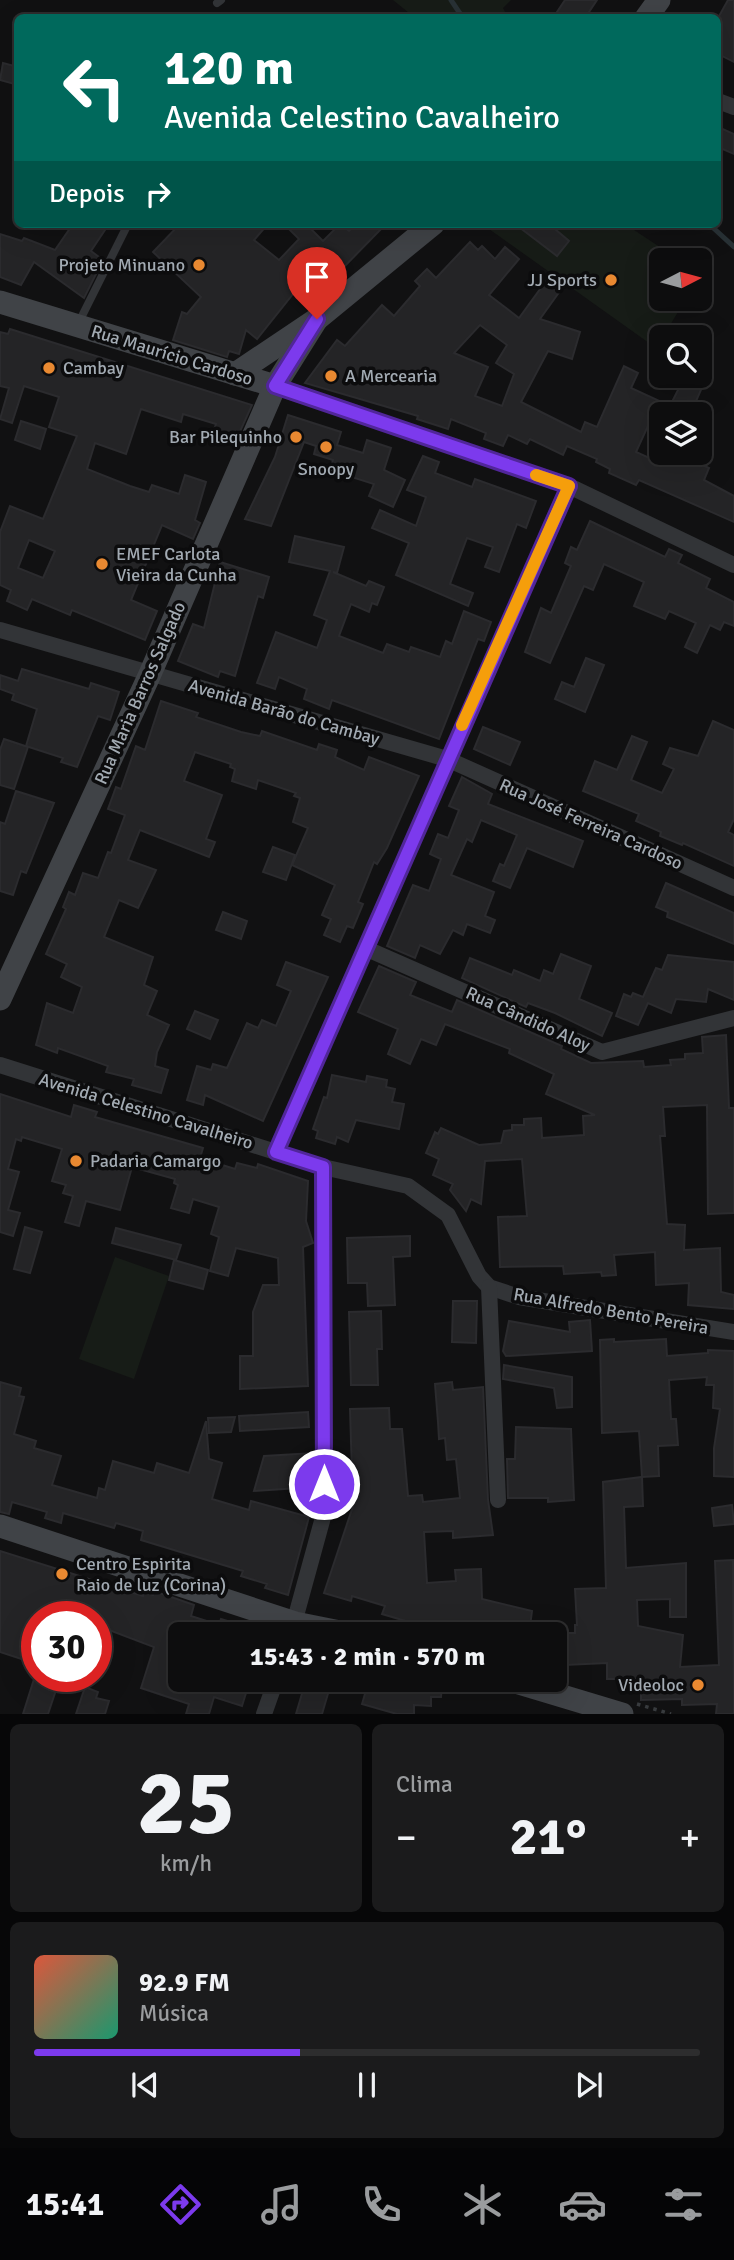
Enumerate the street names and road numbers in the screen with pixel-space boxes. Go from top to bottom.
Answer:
street label: Rua Maurício Cardoso [88,320,256,390]
street label: Rua Maria Barros Salgado [90,598,190,788]
street label: Avenida Barão do Cambay [186,674,383,750]
street label: Rua José Ferreira Cardoso [496,774,686,874]
street label: Rua Cândido Aloy [462,982,594,1056]
street label: Avenida Celestino Cavalheiro [36,1068,256,1154]
street label: Rua Alfredo Bento Pereira [512,1283,710,1339]

